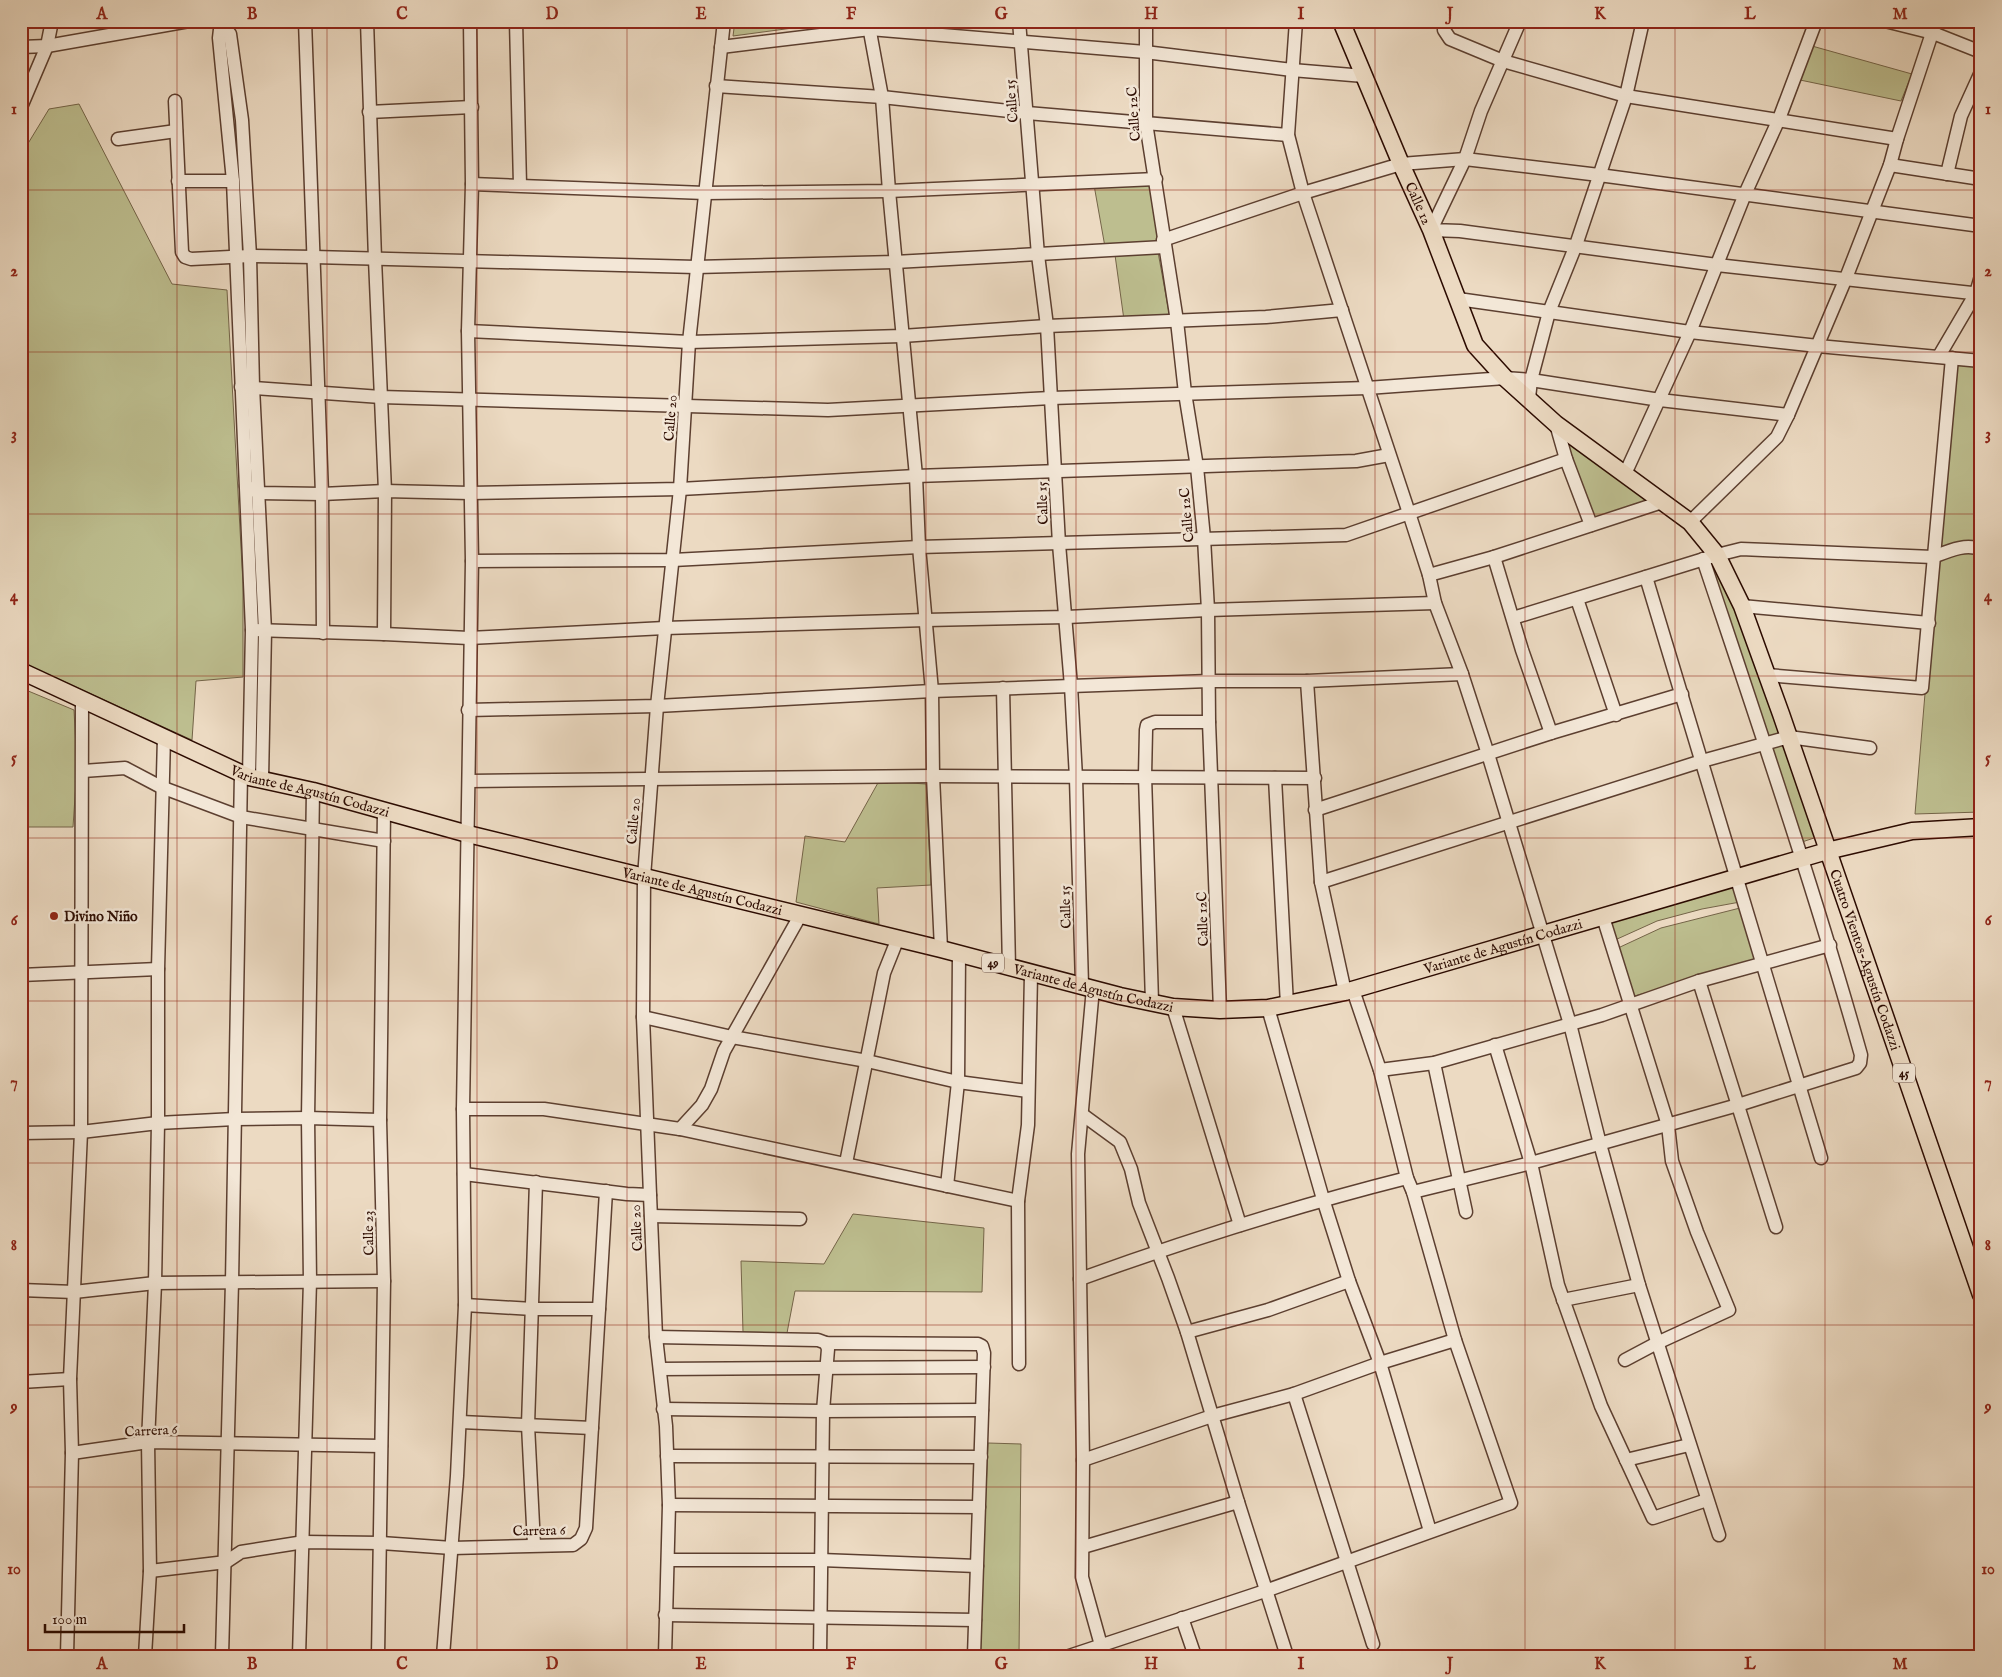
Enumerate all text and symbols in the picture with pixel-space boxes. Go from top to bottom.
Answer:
text: A [96,5,109,25]
text: B [247,5,258,25]
text: C [396,5,408,25]
text: D [546,5,559,25]
text: E [695,5,707,25]
text: F [846,5,857,25]
text: G [995,5,1008,25]
text: H [1144,5,1158,25]
text: I [1298,5,1305,25]
text: J [1445,5,1454,25]
text: K [1594,5,1607,25]
text: L [1744,5,1756,25]
text: M [1892,5,1908,25]
street label: Calle 15 [1001,78,1023,123]
street label: Calle 12C [1123,86,1145,142]
text: 1 [11,100,17,120]
text: 1 [1985,100,1991,120]
street label: Calle 12 [1400,179,1436,228]
text: 2 [10,262,18,282]
text: 2 [1984,262,1992,282]
street label: Calle 20 [660,394,682,442]
text: 3 [11,425,17,445]
text: 3 [1985,425,1991,445]
street label: Calle 15 [1033,481,1053,525]
street label: Calle 12C [1176,487,1198,543]
text: 4 [10,587,19,607]
text: 4 [1984,587,1993,607]
text: 5 [11,749,17,769]
text: 5 [1985,749,1991,769]
street label: Variante de Agustín Codazzi [226,761,392,822]
street label: Calle 20 [623,797,645,845]
street label: Variante de Agustín Codazzi [619,864,784,920]
street label: Cuatro Vientos-Agustín Codazzi [1825,867,1904,1053]
street label: Calle 15 [1056,885,1076,929]
street label: Calle 12C [1193,891,1213,947]
place label: Divino Niño [64,908,138,926]
marker: Divino Niño [48,910,60,922]
text: 6 [11,911,19,931]
text: 6 [1985,911,1993,931]
street label: Variante de Agustín Codazzi [1421,915,1585,979]
road number: 49 [982,954,1004,972]
street label: Variante de Agustín Codazzi [1010,960,1175,1017]
road number: 45 [1893,1064,1915,1082]
text: 7 [10,1073,18,1093]
text: 7 [1984,1073,1992,1093]
street label: Calle 20 [627,1204,647,1252]
street label: Calle 23 [360,1210,378,1256]
text: 8 [11,1236,17,1256]
text: 8 [1985,1236,1991,1256]
text: 9 [10,1398,18,1418]
text: 9 [1984,1398,1992,1418]
street label: Carrera 6 [124,1421,179,1441]
street label: Carrera 6 [512,1522,567,1540]
text: 10 [7,1560,21,1580]
text: 10 [1981,1560,1995,1580]
scale bar [45,1602,184,1634]
text: 100 m [52,1610,88,1629]
text: A [96,1655,109,1675]
text: B [247,1655,258,1675]
text: C [396,1655,408,1675]
text: D [546,1655,559,1675]
text: E [695,1655,707,1675]
text: F [846,1655,857,1675]
text: G [995,1655,1008,1675]
text: H [1144,1655,1158,1675]
text: I [1298,1655,1305,1675]
text: J [1445,1655,1454,1675]
text: K [1594,1655,1607,1675]
text: L [1744,1655,1756,1675]
text: M [1892,1655,1908,1675]

